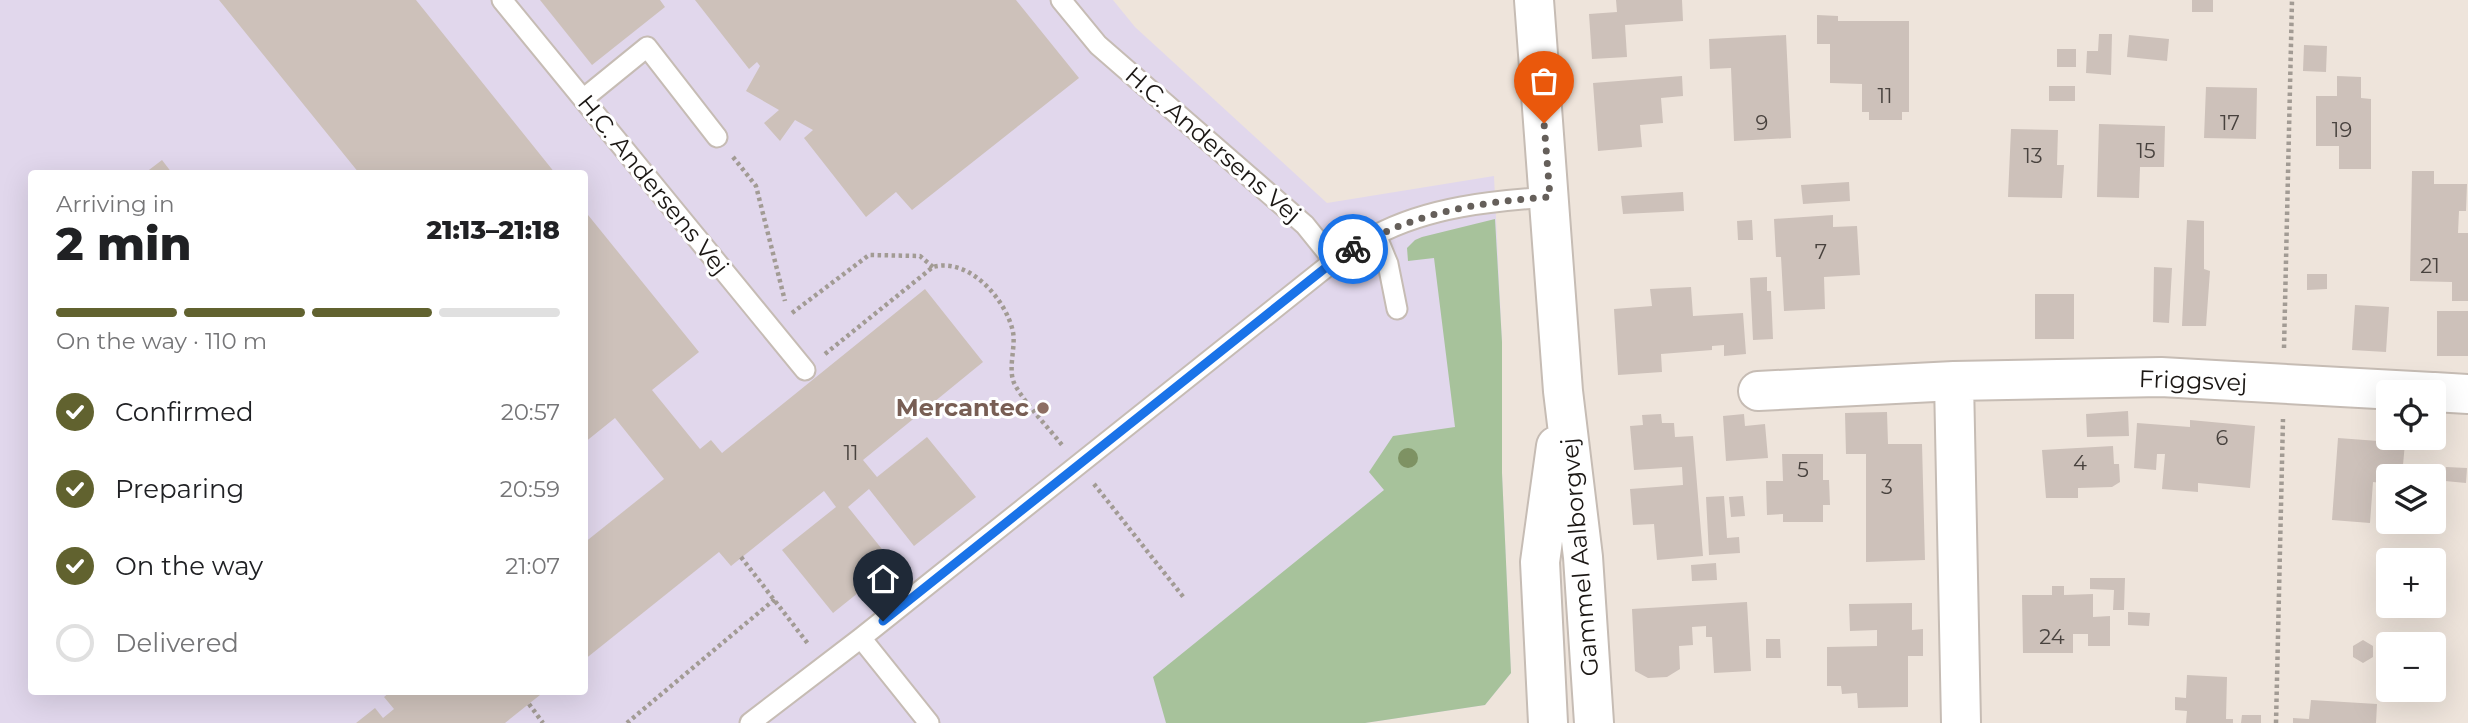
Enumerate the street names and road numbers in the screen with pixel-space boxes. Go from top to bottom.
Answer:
street label: H.C. Andersens Vej [1120,60,1307,229]
street label: H.C. Andersens Vej [572,89,735,281]
street label: Friggsvej [2138,364,2248,397]
street label: Gammel Aalborgvej [1555,437,1604,678]

